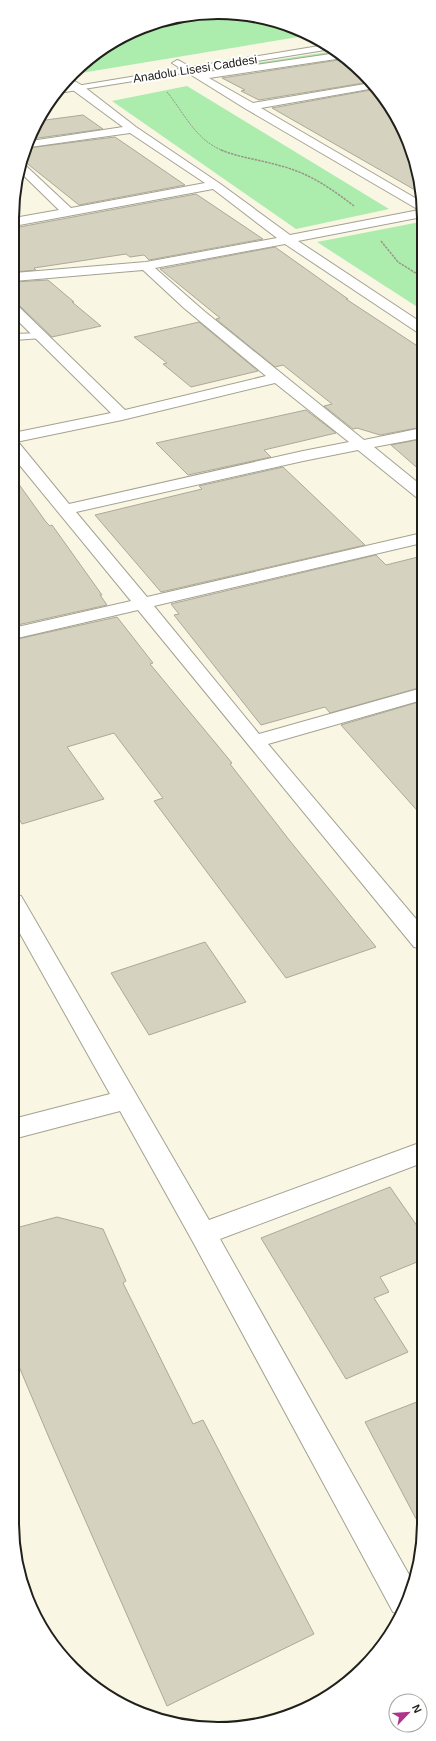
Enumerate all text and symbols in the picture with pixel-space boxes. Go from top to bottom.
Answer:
street label: Anadolu Lisesi Caddesi [132,52,258,86]
north arrow [388,1693,428,1733]
text: N [410,1703,424,1715]

